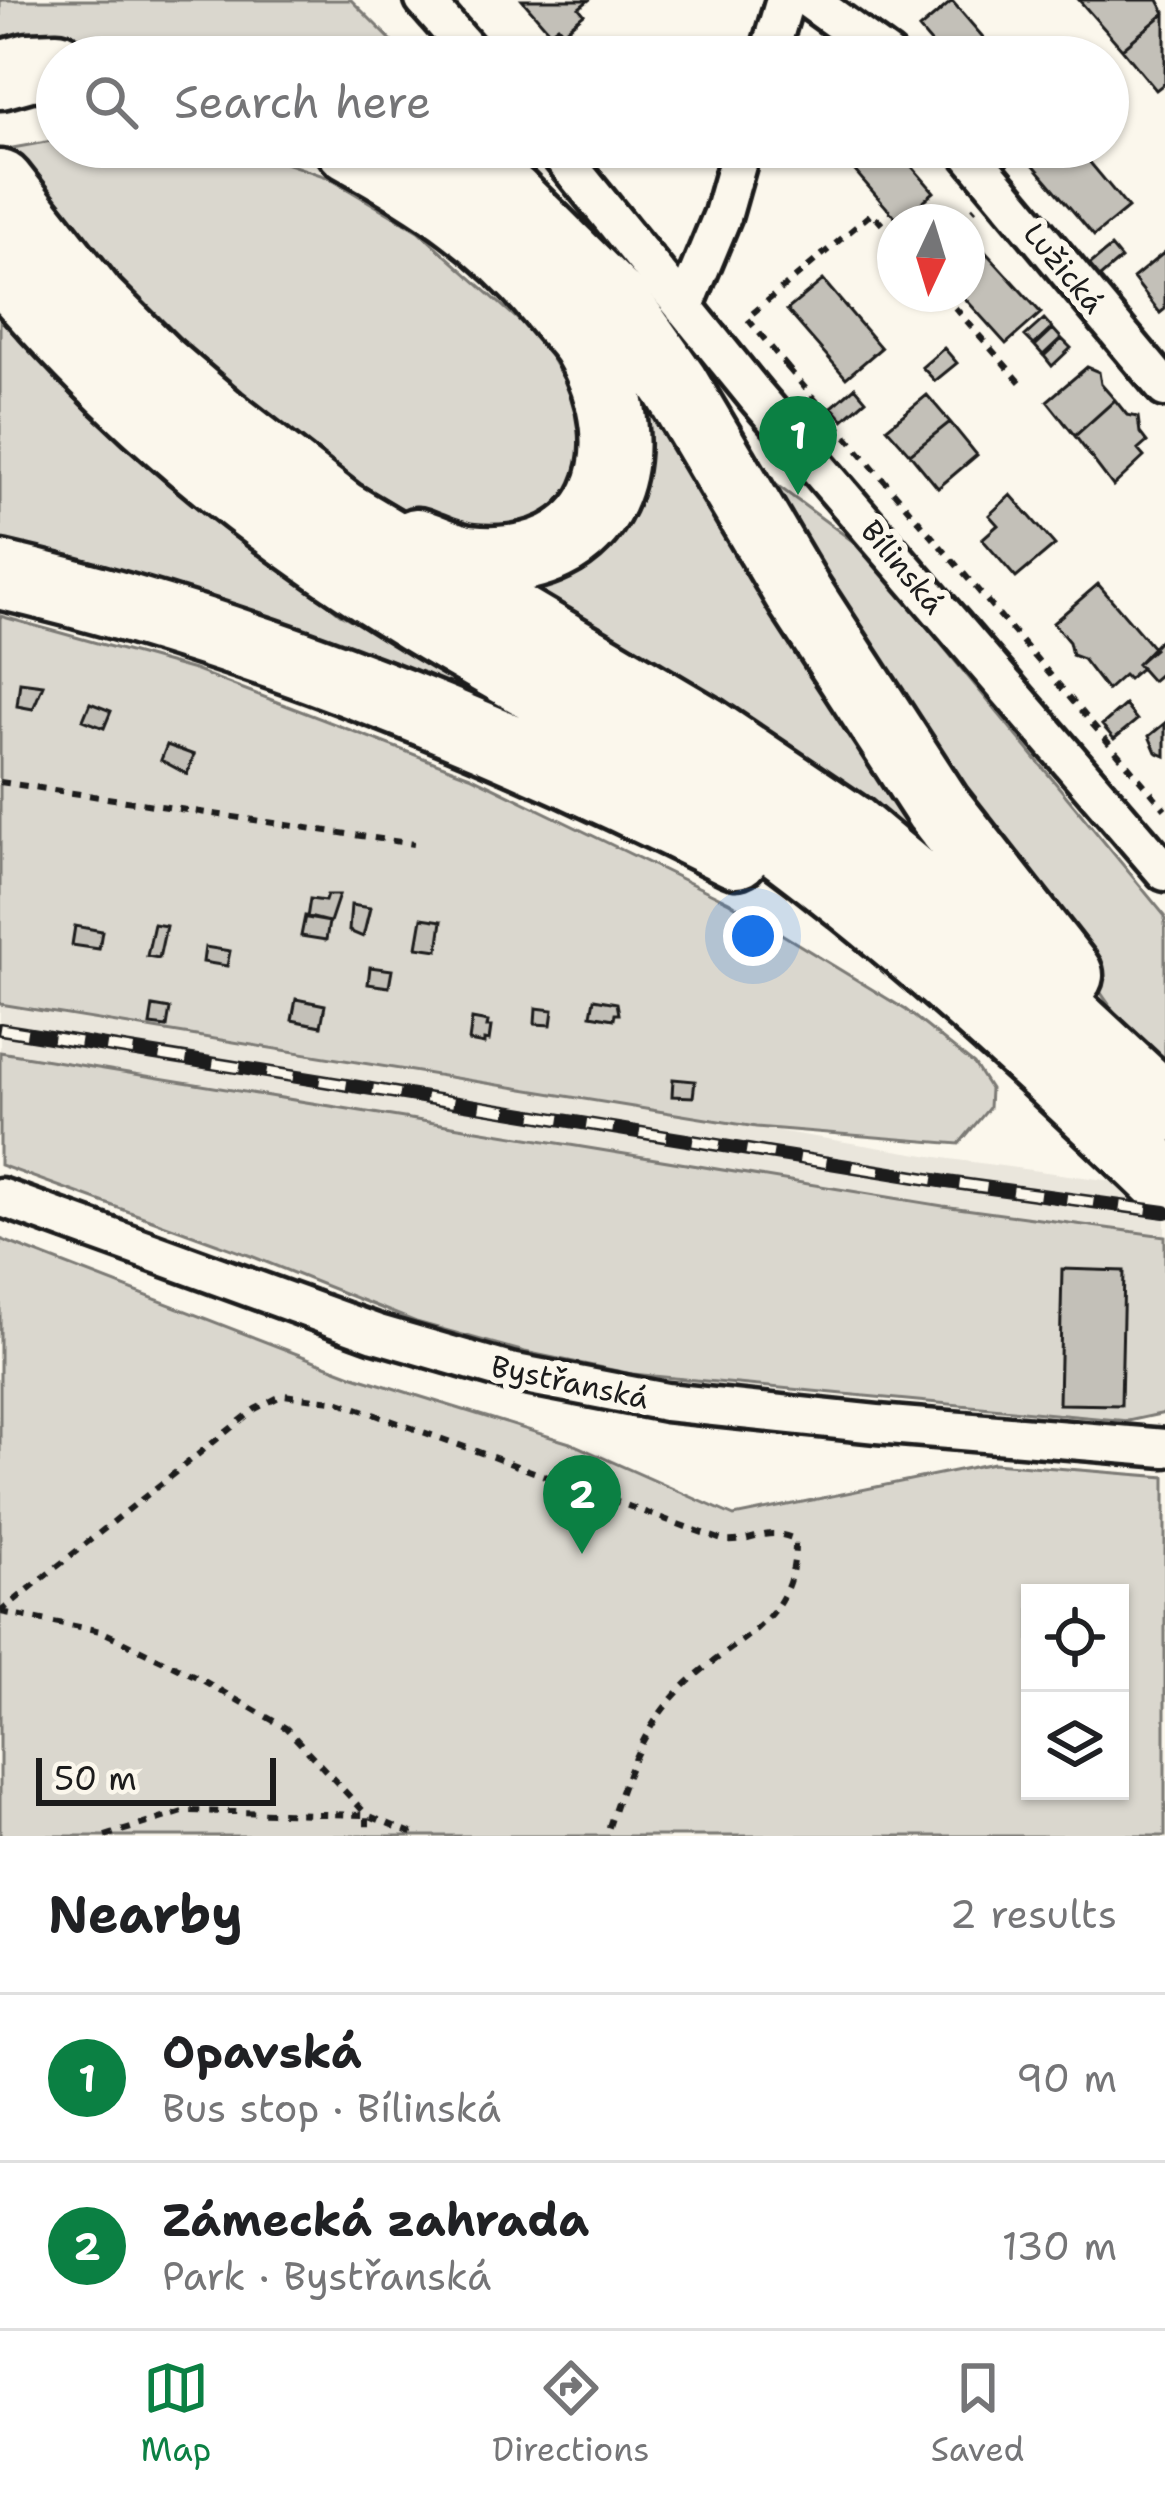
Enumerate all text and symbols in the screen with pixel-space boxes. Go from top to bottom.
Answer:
search box [36,36,1129,168]
icon: search [78,69,144,135]
text: Search here [174,72,431,132]
north arrow [877,204,985,312]
street label: Lužická [1014,214,1114,322]
pin: 1 [759,396,837,495]
street label: Bílinská [852,511,955,623]
your location [723,906,783,966]
street label: Bystřanská [487,1345,653,1419]
pin: 2 [543,1455,621,1554]
map controls [1021,1584,1129,1800]
button: locate [1021,1584,1129,1692]
button: layers [1021,1692,1129,1800]
scale bar [36,1752,276,1805]
text: 50 m [54,1756,137,1801]
text: Nearby [48,1880,243,1948]
text: 2 results [950,1888,1117,1940]
text: Opavská [162,2022,362,2082]
text: 1 [78,2052,96,2104]
text: 90 m [1016,2052,1117,2104]
text: Bus stop · Bílinská [162,2082,501,2134]
text: Zámecká zahrada [162,2190,589,2250]
text: 2 [73,2220,101,2272]
text: 130 m [1002,2220,1117,2272]
text: Park · Bystřanská [162,2250,491,2302]
tab: Map [141,2355,211,2472]
tab: Directions [492,2355,650,2472]
tab: Saved [931,2355,1024,2472]

